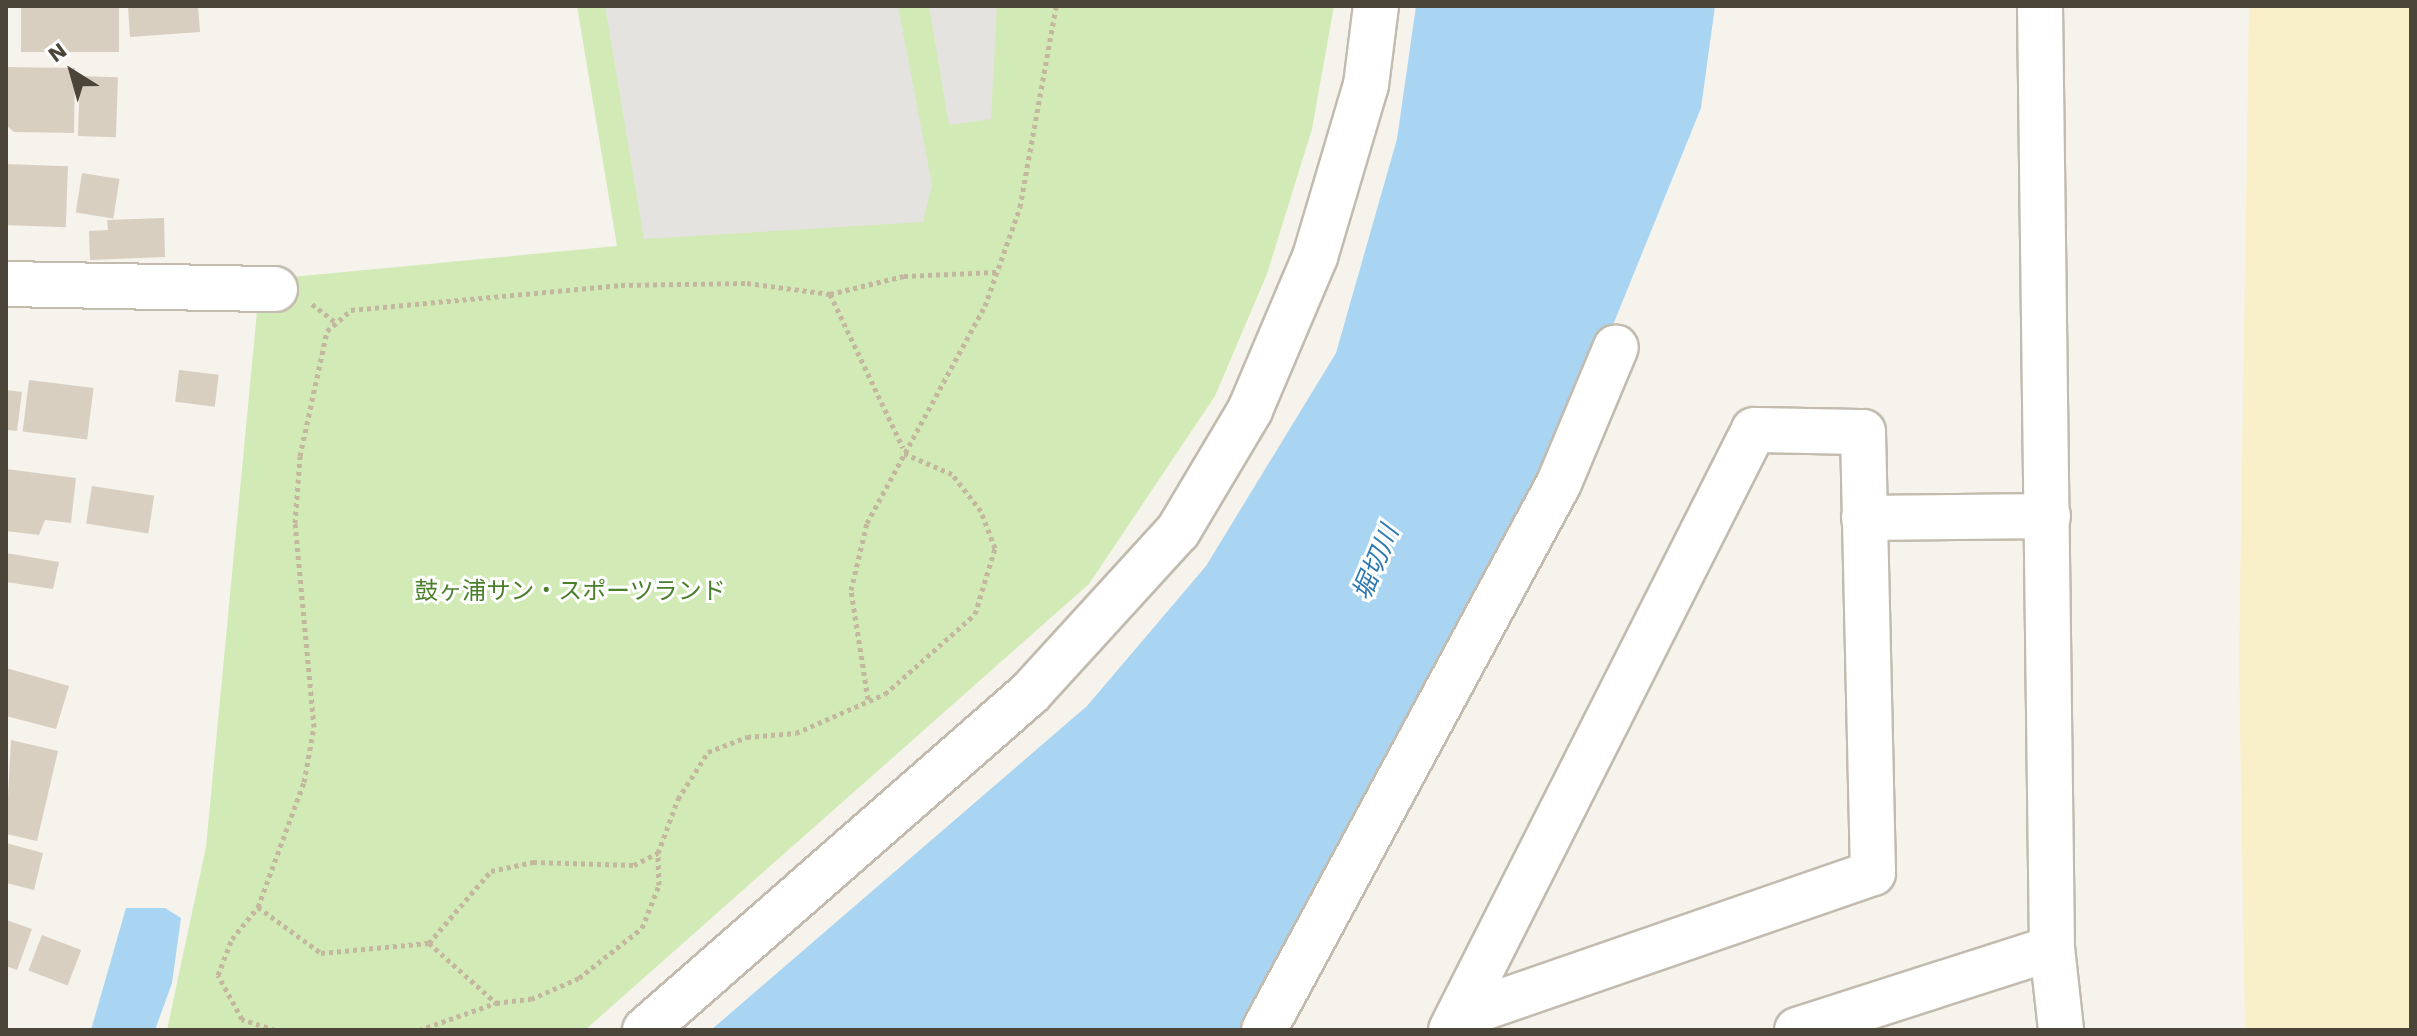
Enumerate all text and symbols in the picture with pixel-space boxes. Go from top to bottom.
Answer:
north arrow [32,32,112,112]
text: N [43,38,71,67]
water label: 堀切川 [1346,521,1406,605]
park label: 鼓ヶ浦サン・スポーツランド [414,578,726,606]

